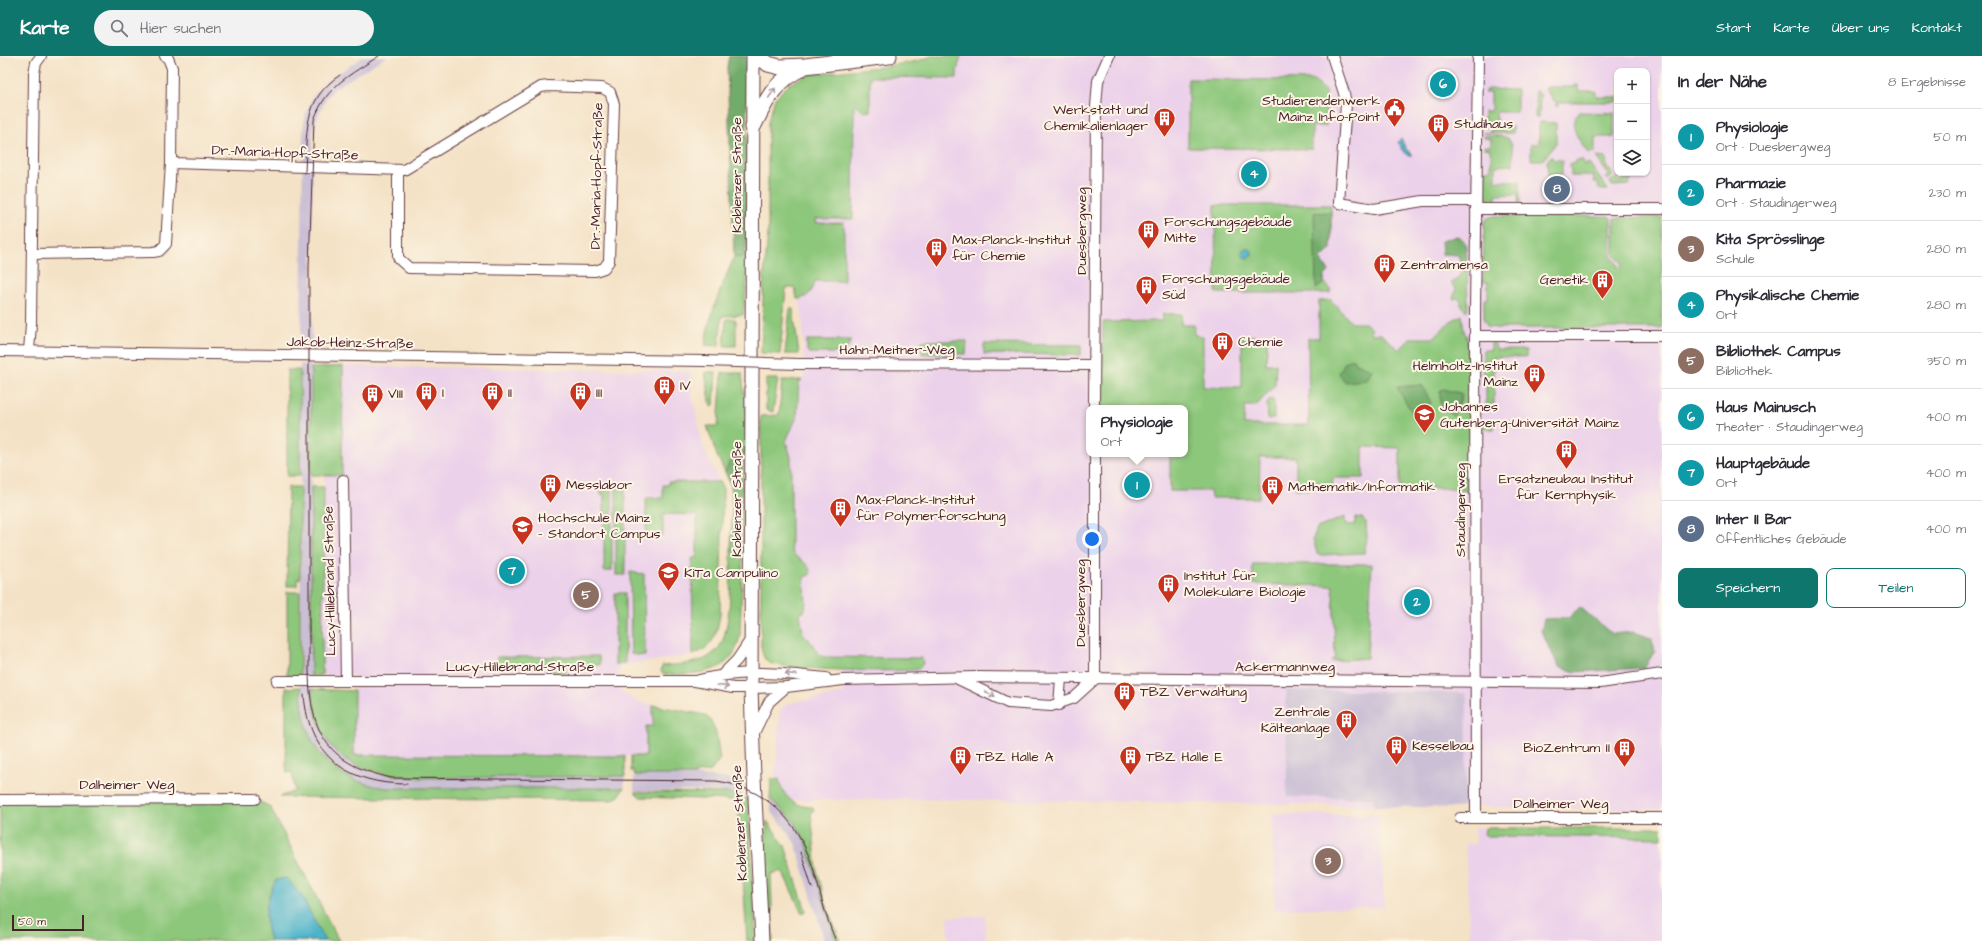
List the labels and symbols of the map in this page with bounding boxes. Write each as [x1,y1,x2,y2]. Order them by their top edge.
pin: 6 [1430,69,1456,99]
one-way arrow [768,88,776,99]
place label: Studierendenwerk Mainz Info-Point [1262,91,1380,127]
public building icon: Studierendenwerk Mainz Info-Point [1382,96,1408,129]
place label: Werkstatt und Chemikalienlager [1044,100,1148,136]
street label: Dr.-Maria-Hopf-Straße [586,102,608,250]
building icon: Werkstatt und Chemikalienlager [1151,105,1177,138]
building icon: Studihaus [1426,111,1452,144]
place label: Studihaus [1454,114,1513,134]
street label: Koblenzer Straße [727,117,747,233]
street label: Dr.-Maria-Hopf-Straße [211,140,359,166]
pin: 4 [1241,159,1267,189]
pin: 8 [1544,174,1570,204]
street label: Duesbergweg [1072,187,1092,275]
place label: Forschungsgebäude Mitte [1164,212,1293,248]
building icon: Forschungsgebäude Mitte [1135,217,1161,250]
place label: Max-Planck-Institut für Chemie [952,230,1071,266]
building icon: Max-Planck-Institut für Chemie [923,235,949,268]
building icon: Zentralmensa [1372,252,1398,285]
place label: Zentralmensa [1400,255,1488,275]
building icon: Genetik [1590,267,1616,300]
place label: Forschungsgebäude Süd [1162,269,1291,305]
place label: Genetik [1540,270,1588,290]
building icon: Forschungsgebäude Süd [1134,274,1160,307]
building icon: Chemie [1209,329,1235,362]
street label: Jakob-Heinz-Straße [286,332,414,354]
place label: Chemie [1238,332,1283,352]
street label: Hahn-Meitner-Weg [839,340,955,360]
place label: Helmholtz-Institut Mainz [1413,356,1518,392]
building icon: Helmholtz-Institut Mainz [1521,361,1547,394]
building icon: IV [652,373,678,406]
place label: IV [680,376,691,396]
building icon: I [414,380,440,413]
building icon: II [480,380,506,413]
building icon: III [567,380,593,413]
building icon: VIII [359,381,385,414]
place label: I [442,383,444,403]
place label: II [508,383,512,403]
place label: III [596,383,602,403]
place label: VIII [388,384,403,404]
place label: Johannes Gutenberg-Universität Mainz [1440,397,1619,433]
school or university icon: Johannes Gutenberg-Universität Mainz [1411,402,1437,435]
building icon: Ersatzneubau Institut für Kernphysik [1553,438,1579,471]
street label: Koblenzer Straße [727,441,747,557]
street label: Staudingerweg [1451,463,1471,557]
place label: Ersatzneubau Institut für Kernphysik [1499,469,1634,505]
pin: 1 [1124,470,1150,500]
building icon: Messlabor [538,472,564,505]
building icon: Mathematik/Informatik [1259,474,1285,507]
place label: Messlabor [566,475,632,495]
place label: Mathematik/Informatik [1288,477,1435,497]
place label: Max-Planck-Institut für Polymerforschung [856,490,1006,526]
building icon: Max-Planck-Institut für Polymerforschung [827,495,853,528]
street label: Lucy-Hillebrand Straße [319,506,341,656]
place label: Hochschule Mainz - Standort Campus [538,508,661,544]
school or university icon: Hochschule Mainz - Standort Campus [509,513,535,546]
your location [1082,529,1102,549]
pin: 7 [499,556,525,586]
street label: Duesbergweg [1071,559,1091,647]
school or university icon: KiTa Campulino [656,560,682,593]
place label: KiTa Campulino [684,563,778,583]
place label: Institut für Molekulare Biologie [1184,566,1307,602]
building icon: Institut für Molekulare Biologie [1155,571,1181,604]
pin: 5 [573,580,599,610]
pin: 2 [1404,587,1430,617]
street label: Lucy-Hillebrand-Straße [446,657,595,677]
street label: Ackermannweg [1235,657,1335,677]
one-way arrow [785,670,798,678]
building icon: TBZ Verwaltung [1111,679,1137,712]
one-way arrow [716,682,729,690]
place label: TBZ Verwaltung [1140,682,1247,702]
one-way arrow [984,690,996,698]
place label: Zentrale Kälteanlage [1261,702,1330,738]
building icon: Zentrale Kälteanlage [1333,707,1359,740]
building icon: Kesselbau [1383,733,1409,766]
building icon: BioZentrum II [1612,735,1638,768]
place label: Kesselbau [1412,736,1474,756]
place label: BioZentrum II [1523,738,1610,758]
building icon: TBZ Halle A [947,744,973,777]
building icon: TBZ Halle E [1118,744,1144,777]
place label: TBZ Halle A [976,747,1053,767]
place label: TBZ Halle E [1146,747,1223,767]
street label: Koblenzer Straße [727,764,753,881]
street label: Dalheimer Weg [80,775,174,795]
street label: Dalheimer Weg [1514,794,1608,814]
pin: 3 [1315,846,1341,876]
scale bar [12,913,84,932]

